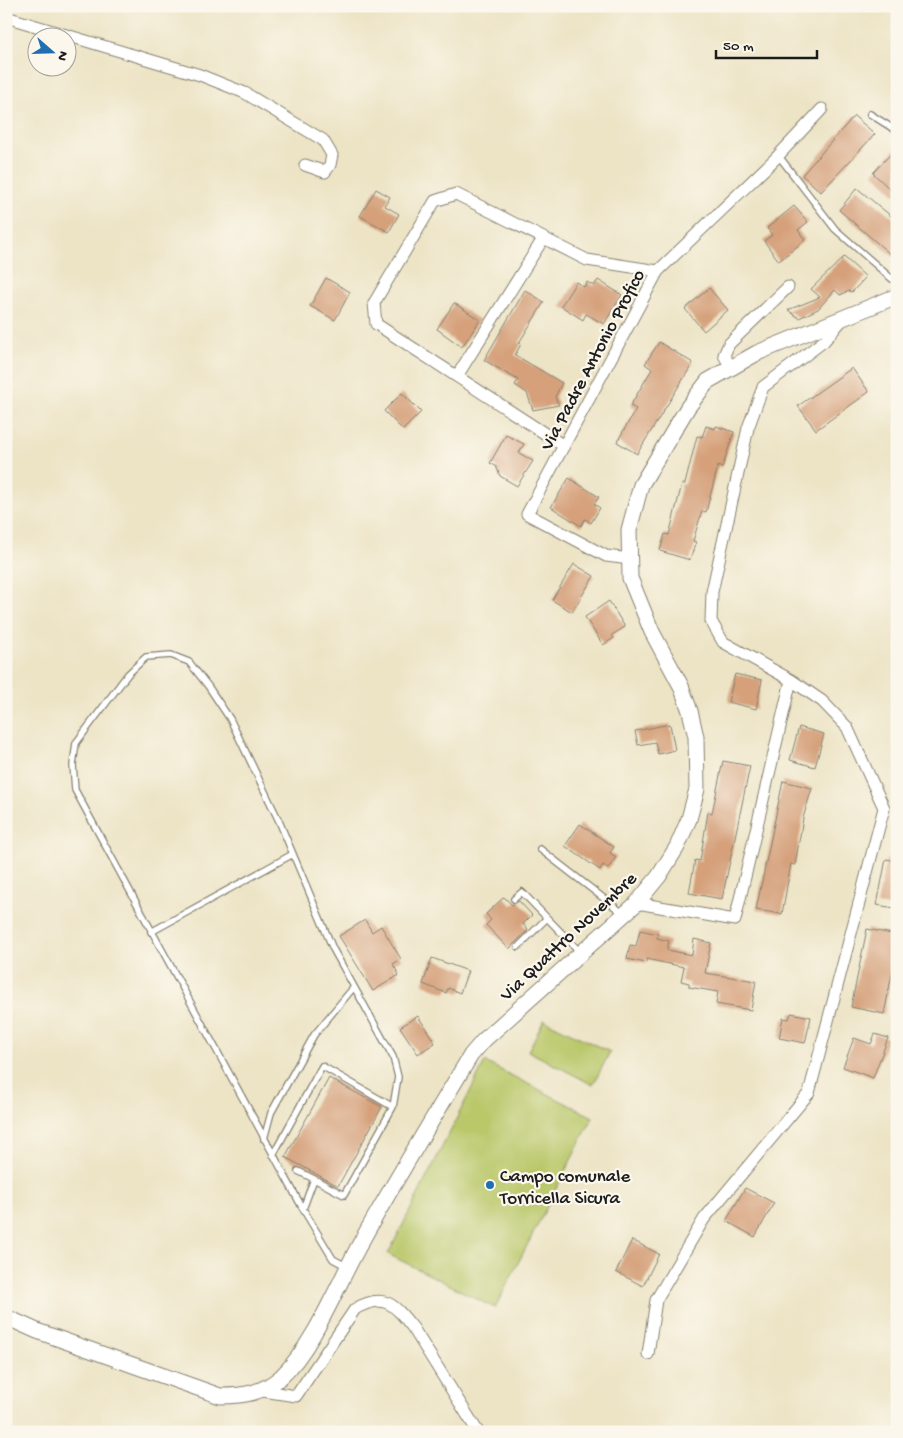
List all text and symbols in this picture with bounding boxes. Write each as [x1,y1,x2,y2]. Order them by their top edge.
north arrow [28,28,78,78]
scale bar [716,28,817,60]
text: 50 m [723,38,754,56]
text: N [52,48,71,63]
street label: Via Padre Antonio Profico [536,266,652,456]
street label: Via Quattro Novembre [495,868,643,1008]
place label: Campo comunale Torricella Sicura [499,1166,631,1211]
marker: Campo comunale Torricella Sicura [484,1179,496,1191]

